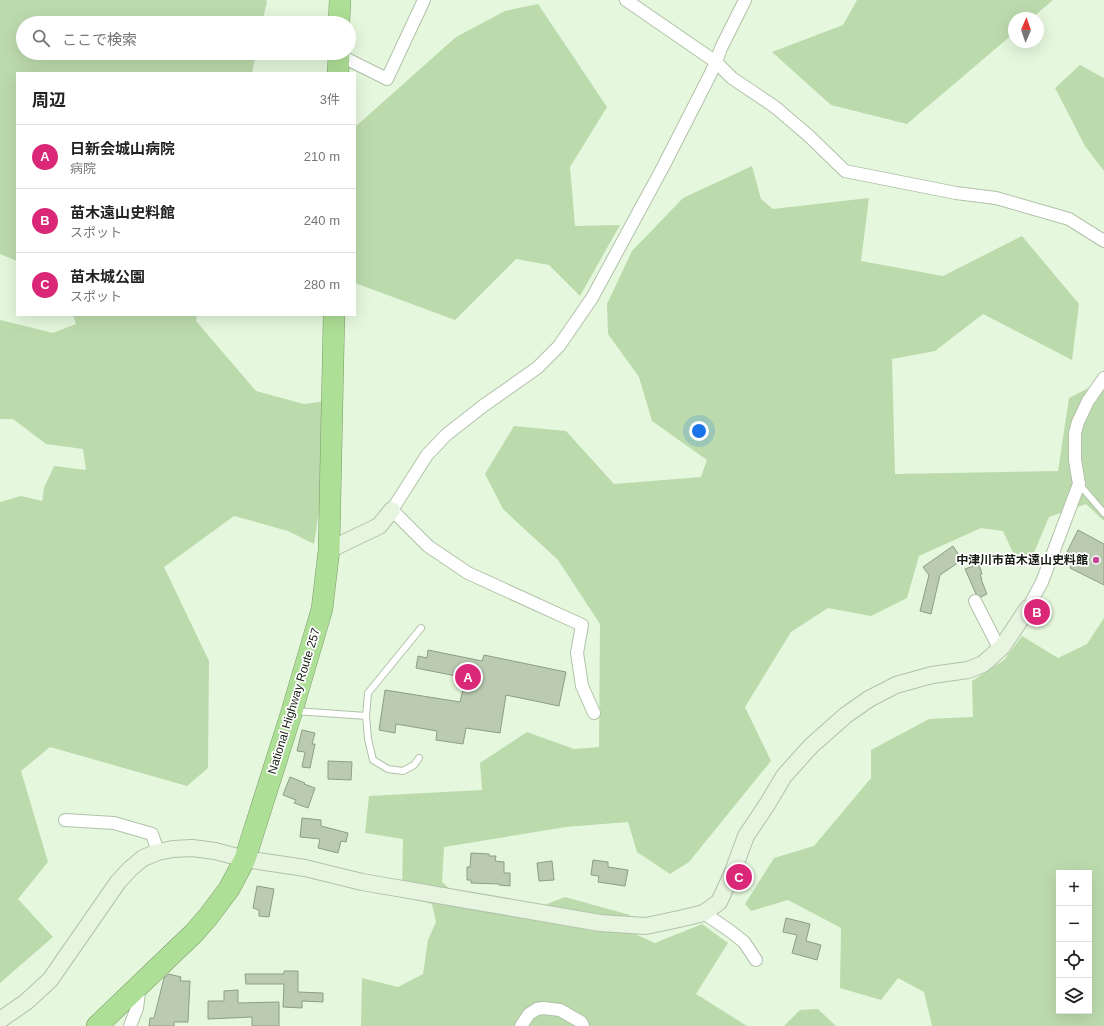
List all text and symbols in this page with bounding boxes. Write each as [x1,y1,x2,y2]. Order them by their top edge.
north arrow [1008,12,1044,48]
search box [16,16,356,60]
icon: search [30,27,52,49]
text: ここで検索 [62,31,137,48]
text: 周辺 [32,91,66,110]
text: 3件 [320,92,340,107]
text: 日新会城山病院 [70,140,175,157]
text: A [40,149,50,164]
text: 210 m [304,149,340,164]
text: 病院 [70,161,96,176]
text: 苗木遠山史料館 [70,204,175,221]
text: B [40,213,50,228]
text: 240 m [304,213,340,228]
text: スポット [70,225,122,240]
text: 苗木城公園 [70,268,145,285]
text: C [40,277,50,292]
text: 280 m [304,277,340,292]
text: スポット [70,289,122,304]
your location [689,421,709,441]
place label: 中津川市苗木遠山史料館 [956,553,1088,567]
marker: 中津川市苗木遠山史料館 [1091,555,1101,565]
pin: B [1024,597,1050,627]
street label: National Highway Route 257 [265,626,323,776]
pin: A [455,662,481,692]
pin: C [726,862,752,892]
map controls [1056,870,1092,1014]
button: + [1056,870,1092,906]
button: − [1056,906,1092,942]
button: locate [1056,942,1092,978]
button: layers [1056,978,1092,1014]

